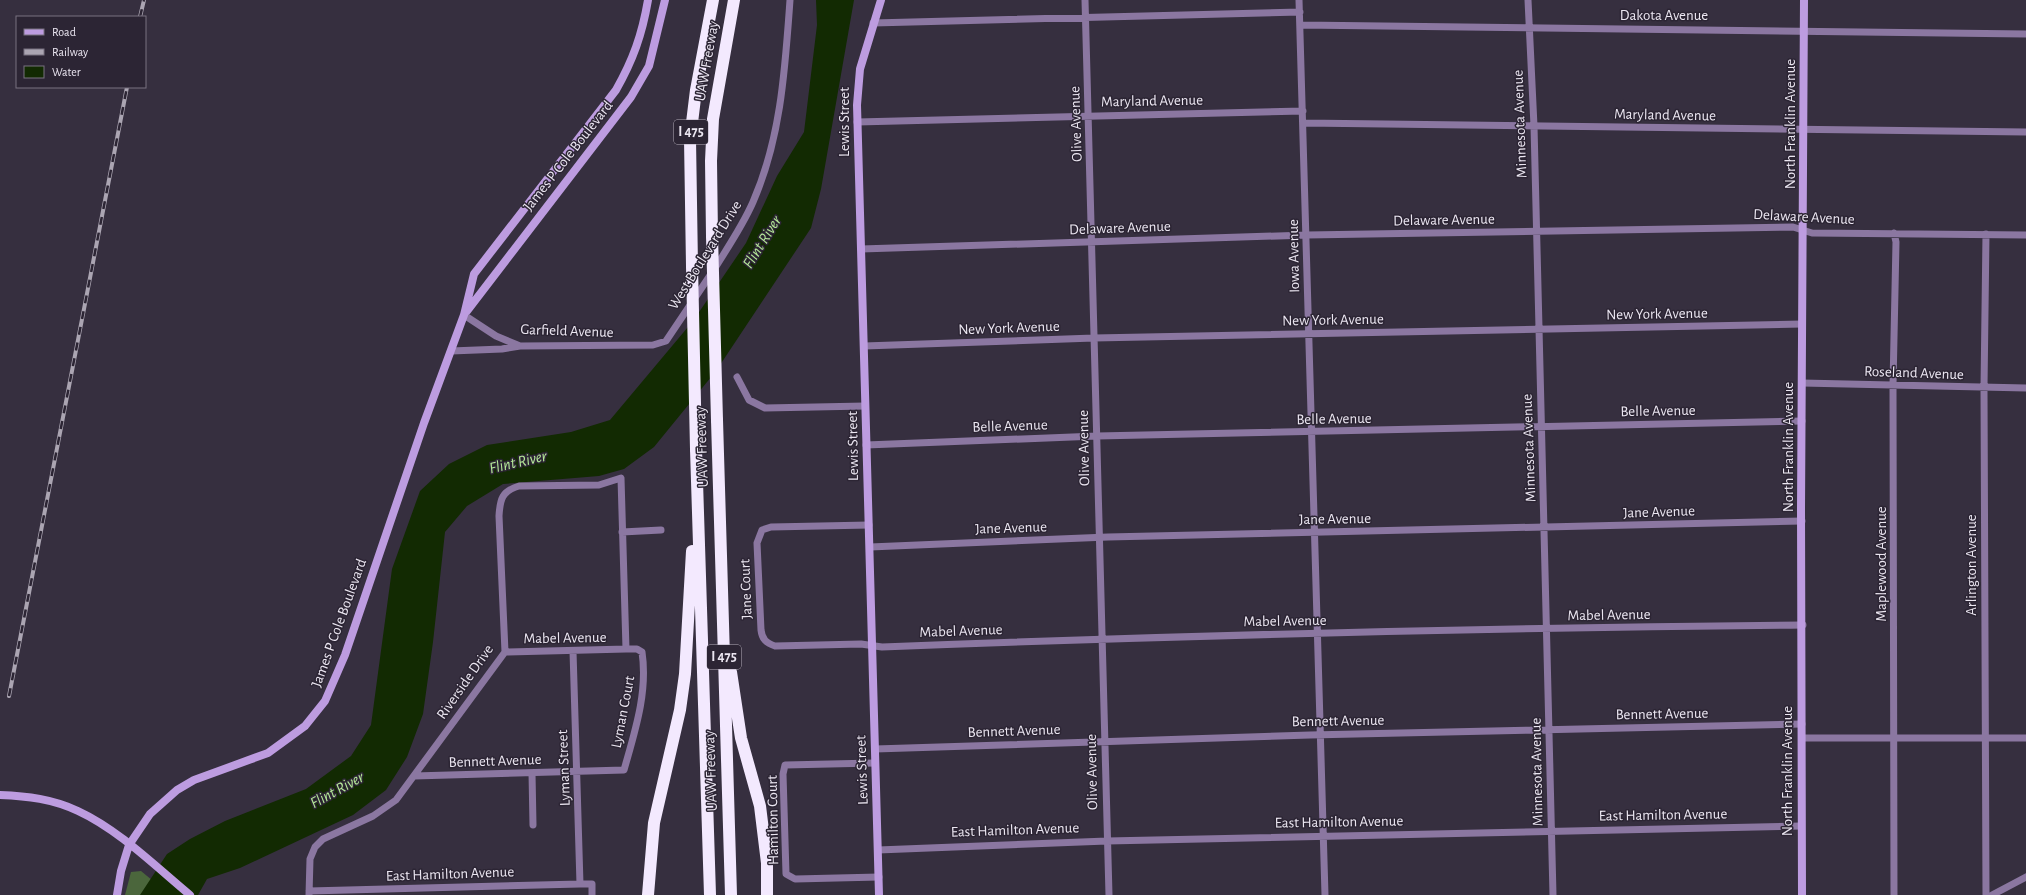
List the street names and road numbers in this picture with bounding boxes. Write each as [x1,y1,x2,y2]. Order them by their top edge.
street label: Dakota Avenue [1620,8,1708,23]
street label: UAW Freeway [693,19,722,102]
street label: North Franklin Avenue [1783,59,1798,189]
street label: Minnesota Avenue [1511,69,1529,179]
street label: Olive Avenue [1067,86,1085,162]
street label: Lewis Street [837,87,852,157]
street label: Maryland Avenue [1101,93,1203,109]
street label: James P Cole Boulevard [520,98,616,214]
street label: Maryland Avenue [1614,107,1716,123]
road number: I 475 [674,120,708,144]
street label: West Boulevard Drive [665,198,745,312]
street label: Delaware Avenue [1753,207,1855,227]
street label: Delaware Avenue [1393,212,1495,228]
street label: Delaware Avenue [1069,219,1171,237]
street label: Iowa Avenue [1286,219,1302,293]
street label: New York Avenue [1606,306,1708,322]
street label: New York Avenue [1282,312,1384,328]
street label: New York Avenue [958,319,1060,337]
street label: Garfield Avenue [520,322,614,340]
street label: Roseland Avenue [1864,364,1964,382]
street label: North Franklin Avenue [1781,382,1796,512]
street label: Minnesota Avenue [1520,393,1538,503]
street label: Belle Avenue [1620,403,1696,419]
street label: UAW Freeway [693,406,711,488]
street label: Olive Avenue [1076,410,1092,486]
street label: Lewis Street [845,411,861,481]
street label: Belle Avenue [1296,411,1372,427]
street label: Belle Avenue [972,417,1048,435]
street label: Jane Avenue [1623,503,1695,521]
street label: Maplewood Avenue [1874,506,1889,622]
street label: Jane Avenue [1299,511,1371,527]
street label: Arlington Avenue [1964,514,1979,616]
street label: Jane Avenue [975,519,1047,537]
street label: James P Cole Boulevard [309,557,369,689]
street label: Jane Court [737,558,755,619]
street label: Mabel Avenue [1567,607,1651,623]
street label: Mabel Avenue [1243,613,1327,629]
street label: Mabel Avenue [919,622,1003,640]
street label: Mabel Avenue [523,630,607,646]
street label: Riverside Drive [434,642,496,722]
road number: I 475 [707,645,741,669]
street label: Lyman Court [609,674,637,749]
street label: Bennett Avenue [1615,706,1709,722]
street label: North Franklin Avenue [1780,706,1795,836]
street label: Bennett Avenue [1291,713,1385,729]
street label: Minnesota Avenue [1529,718,1545,826]
street label: Bennett Avenue [967,722,1061,740]
street label: Lyman Street [555,729,573,807]
street label: UAW Freeway [702,730,720,812]
street label: Olive Avenue [1084,734,1100,810]
street label: Lewis Street [853,735,871,805]
street label: Bennett Avenue [448,752,542,770]
street label: Hamilton Court [765,775,781,865]
street label: East Hamilton Avenue [1599,806,1727,824]
street label: East Hamilton Avenue [1275,813,1403,831]
street label: East Hamilton Avenue [951,820,1080,840]
street label: East Hamilton Avenue [386,864,515,884]

